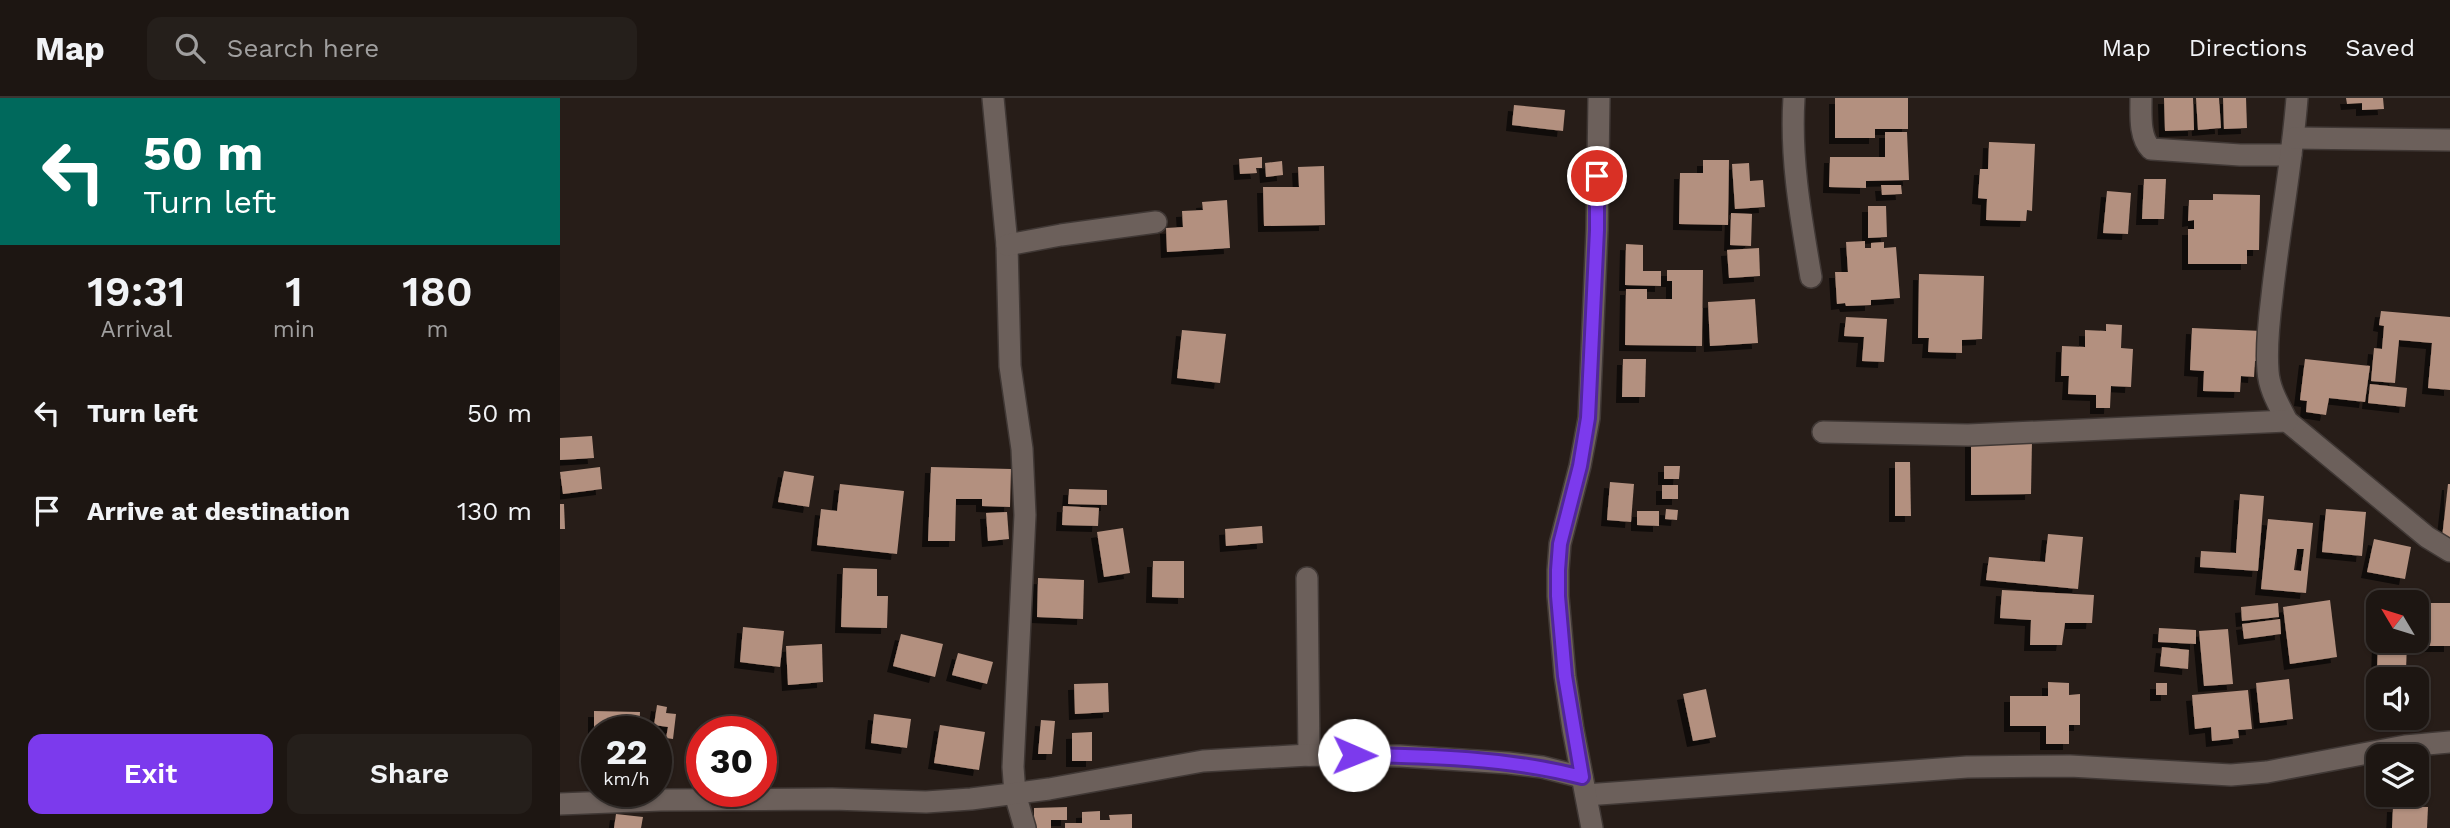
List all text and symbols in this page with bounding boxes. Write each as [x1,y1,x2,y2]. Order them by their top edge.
search box [147,17,637,80]
text: Map [35,29,105,68]
icon: search [171,29,209,67]
text: Search here [227,33,379,63]
text: Map [2102,34,2151,62]
text: Directions [2189,34,2307,62]
text: Saved [2345,34,2415,62]
text: 50 m [143,124,263,182]
icon: left [28,126,119,217]
pin [1567,146,1627,206]
icon: arrive [1578,157,1616,195]
text: Turn left [143,183,276,221]
text: 19:31 [87,267,185,316]
text: 1 [285,267,303,316]
text: 180 [402,267,473,316]
text: Arrival [100,316,172,343]
text: min [273,316,315,343]
text: m [427,316,448,343]
icon: left [28,394,66,432]
text: Turn left [87,398,198,428]
text: 50 m [467,398,532,428]
icon: arrive [28,492,66,530]
text: Arrive at destination [87,496,350,526]
text: 130 m [457,496,532,526]
north arrow [2366,590,2429,653]
map controls [2366,590,2429,807]
button: sound [2366,667,2429,730]
speed limit sign: 30 [686,716,777,807]
position arrow [1317,718,1391,792]
text: 22 [606,731,647,773]
button: Exit [28,734,273,814]
button: Share [287,734,532,814]
button: layers [2366,744,2429,807]
text: km/h [603,768,650,789]

